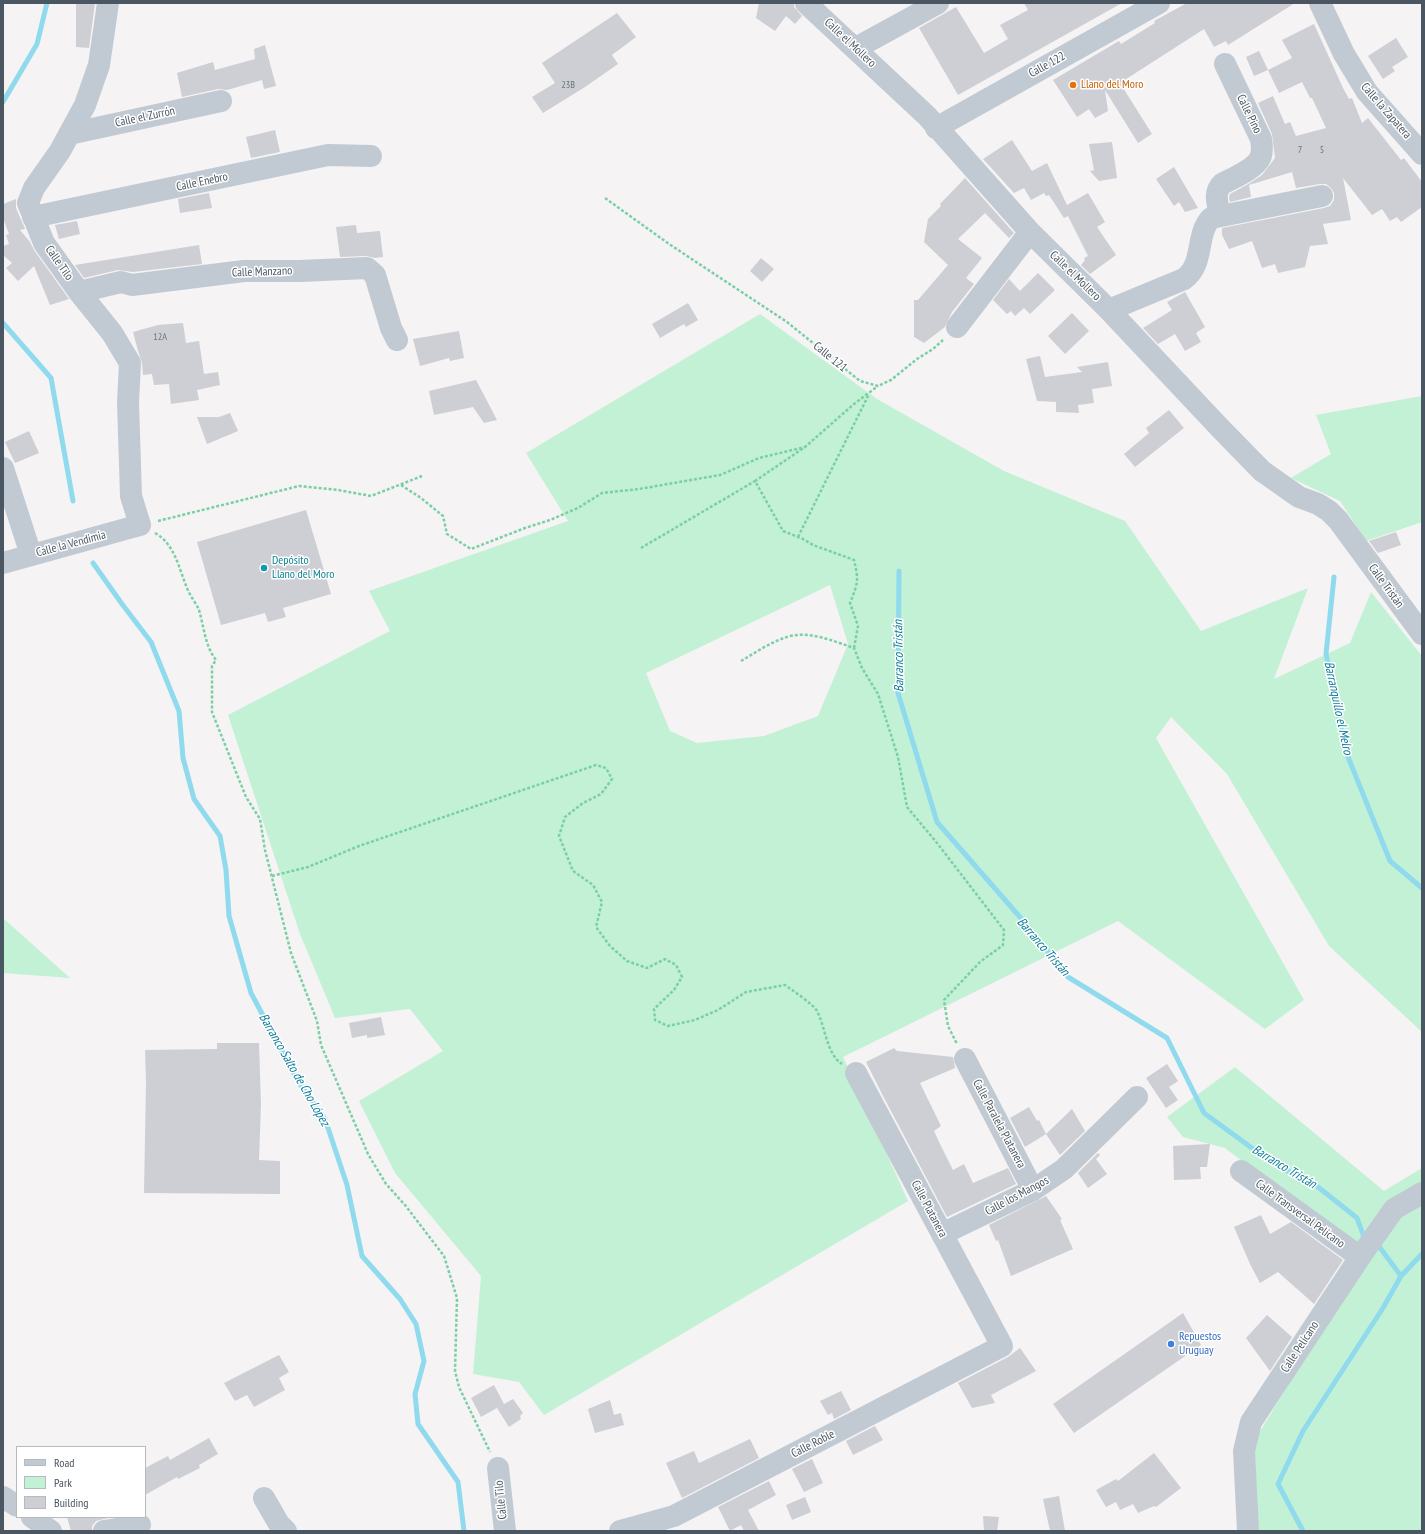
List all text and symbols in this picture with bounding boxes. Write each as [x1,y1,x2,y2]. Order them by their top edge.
street label: Calle el Mollero [821,15,879,71]
street label: Calle 122 [1026,49,1068,81]
place label: Llano del Moro [1081,78,1143,92]
house number: 23B [561,79,575,91]
marker: Llano del Moro [1068,80,1078,90]
street label: Calle la Zapatera [1358,80,1414,142]
street label: Calle Pino [1233,92,1265,136]
street label: Calle el Zurrón [114,104,176,130]
house number: 7 [1298,144,1302,156]
house number: 5 [1320,144,1324,156]
street label: Calle Enebro [175,170,229,194]
street label: Calle Tilo [42,243,76,283]
street label: Calle el Mollero [1046,248,1104,304]
street label: Calle Manzano [232,264,292,280]
house number: 12A [153,331,167,343]
street label: Calle 121 [810,339,850,375]
street label: Calle la Vendimia [35,528,107,560]
place label: Depósito Llano del Moro [272,554,334,582]
street label: Calle Tristán [1365,561,1407,611]
marker: Depósito Llano del Moro [259,563,269,573]
water label: Barranco Tristán [891,620,907,692]
water label: Barranquillo el Melro [1321,660,1355,756]
water label: Barranco Tristán [1013,915,1073,979]
water label: Barranco Salto de Cho López [255,1011,333,1129]
street label: Calle Paralela Platanera [970,1077,1028,1171]
water label: Barranco Tristán [1249,1142,1319,1192]
street label: Calle los Mangos [983,1173,1051,1219]
street label: Calle Transversal Pelícano [1252,1177,1348,1251]
street label: Calle Platanera [908,1178,950,1240]
street label: Calle Pelícano [1278,1319,1322,1375]
place label: Repuestos Uruguay [1179,1330,1221,1358]
marker: Repuestos Uruguay [1166,1339,1176,1349]
street label: Calle Roble [789,1427,837,1461]
legend [16,1446,146,1518]
text: Road [54,1455,74,1470]
text: Park [54,1475,72,1490]
street label: Calle Tilo [492,1480,510,1520]
text: Building [54,1495,89,1510]

